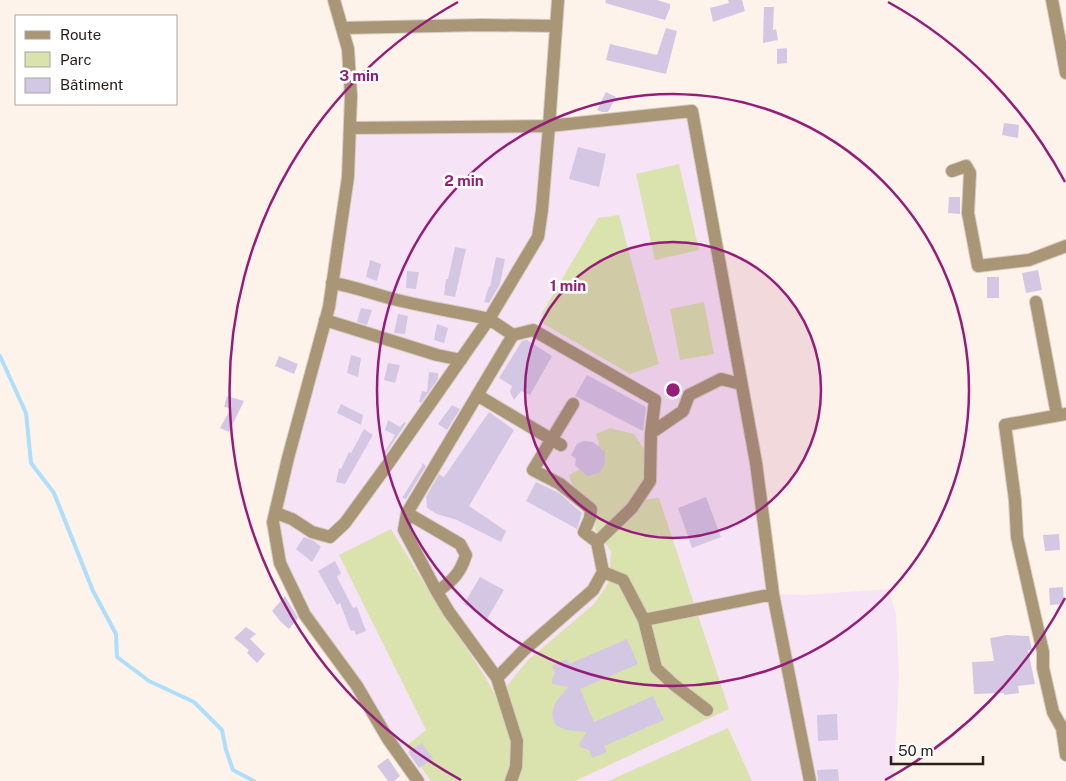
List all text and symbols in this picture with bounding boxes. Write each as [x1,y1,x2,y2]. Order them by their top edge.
legend [15,15,178,105]
text: Route [60,26,101,43]
text: Parc [60,51,92,68]
text: 3 min [339,67,379,84]
text: Bâtiment [60,76,123,93]
text: 2 min [444,172,484,189]
text: 1 min [550,277,586,294]
centre of rings [664,381,682,399]
scale bar [891,734,984,766]
text: 50 m [898,742,933,759]

